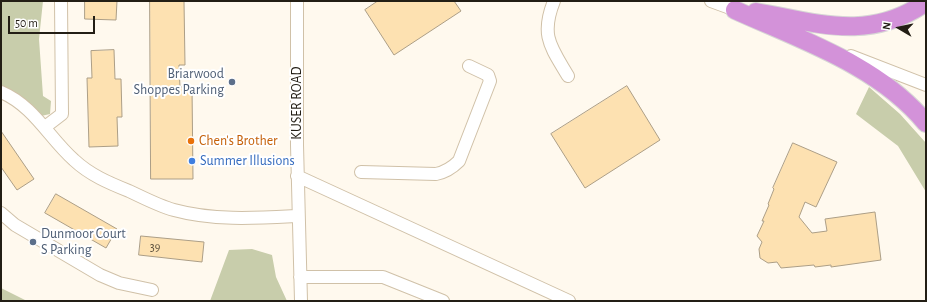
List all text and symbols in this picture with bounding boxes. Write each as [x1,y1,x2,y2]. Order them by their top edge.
scale bar [10,8,97,34]
north arrow [879,8,919,48]
text: 50 m [15,17,38,29]
text: N [881,21,893,31]
place label: Briarwood Shoppes Parking [134,66,224,98]
street label: KUSER ROAD [289,66,305,140]
marker: Briarwood Shoppes Parking [227,77,237,87]
place label: Chen's Brother [199,133,278,149]
marker: Chen's Brother [186,136,196,146]
place label: Summer Illusions [200,153,295,169]
marker: Summer Illusions [187,156,197,166]
place label: Dunmoor Court S Parking [41,226,126,258]
marker: Dunmoor Court S Parking [28,237,38,247]
house number: 39 [150,240,160,254]

